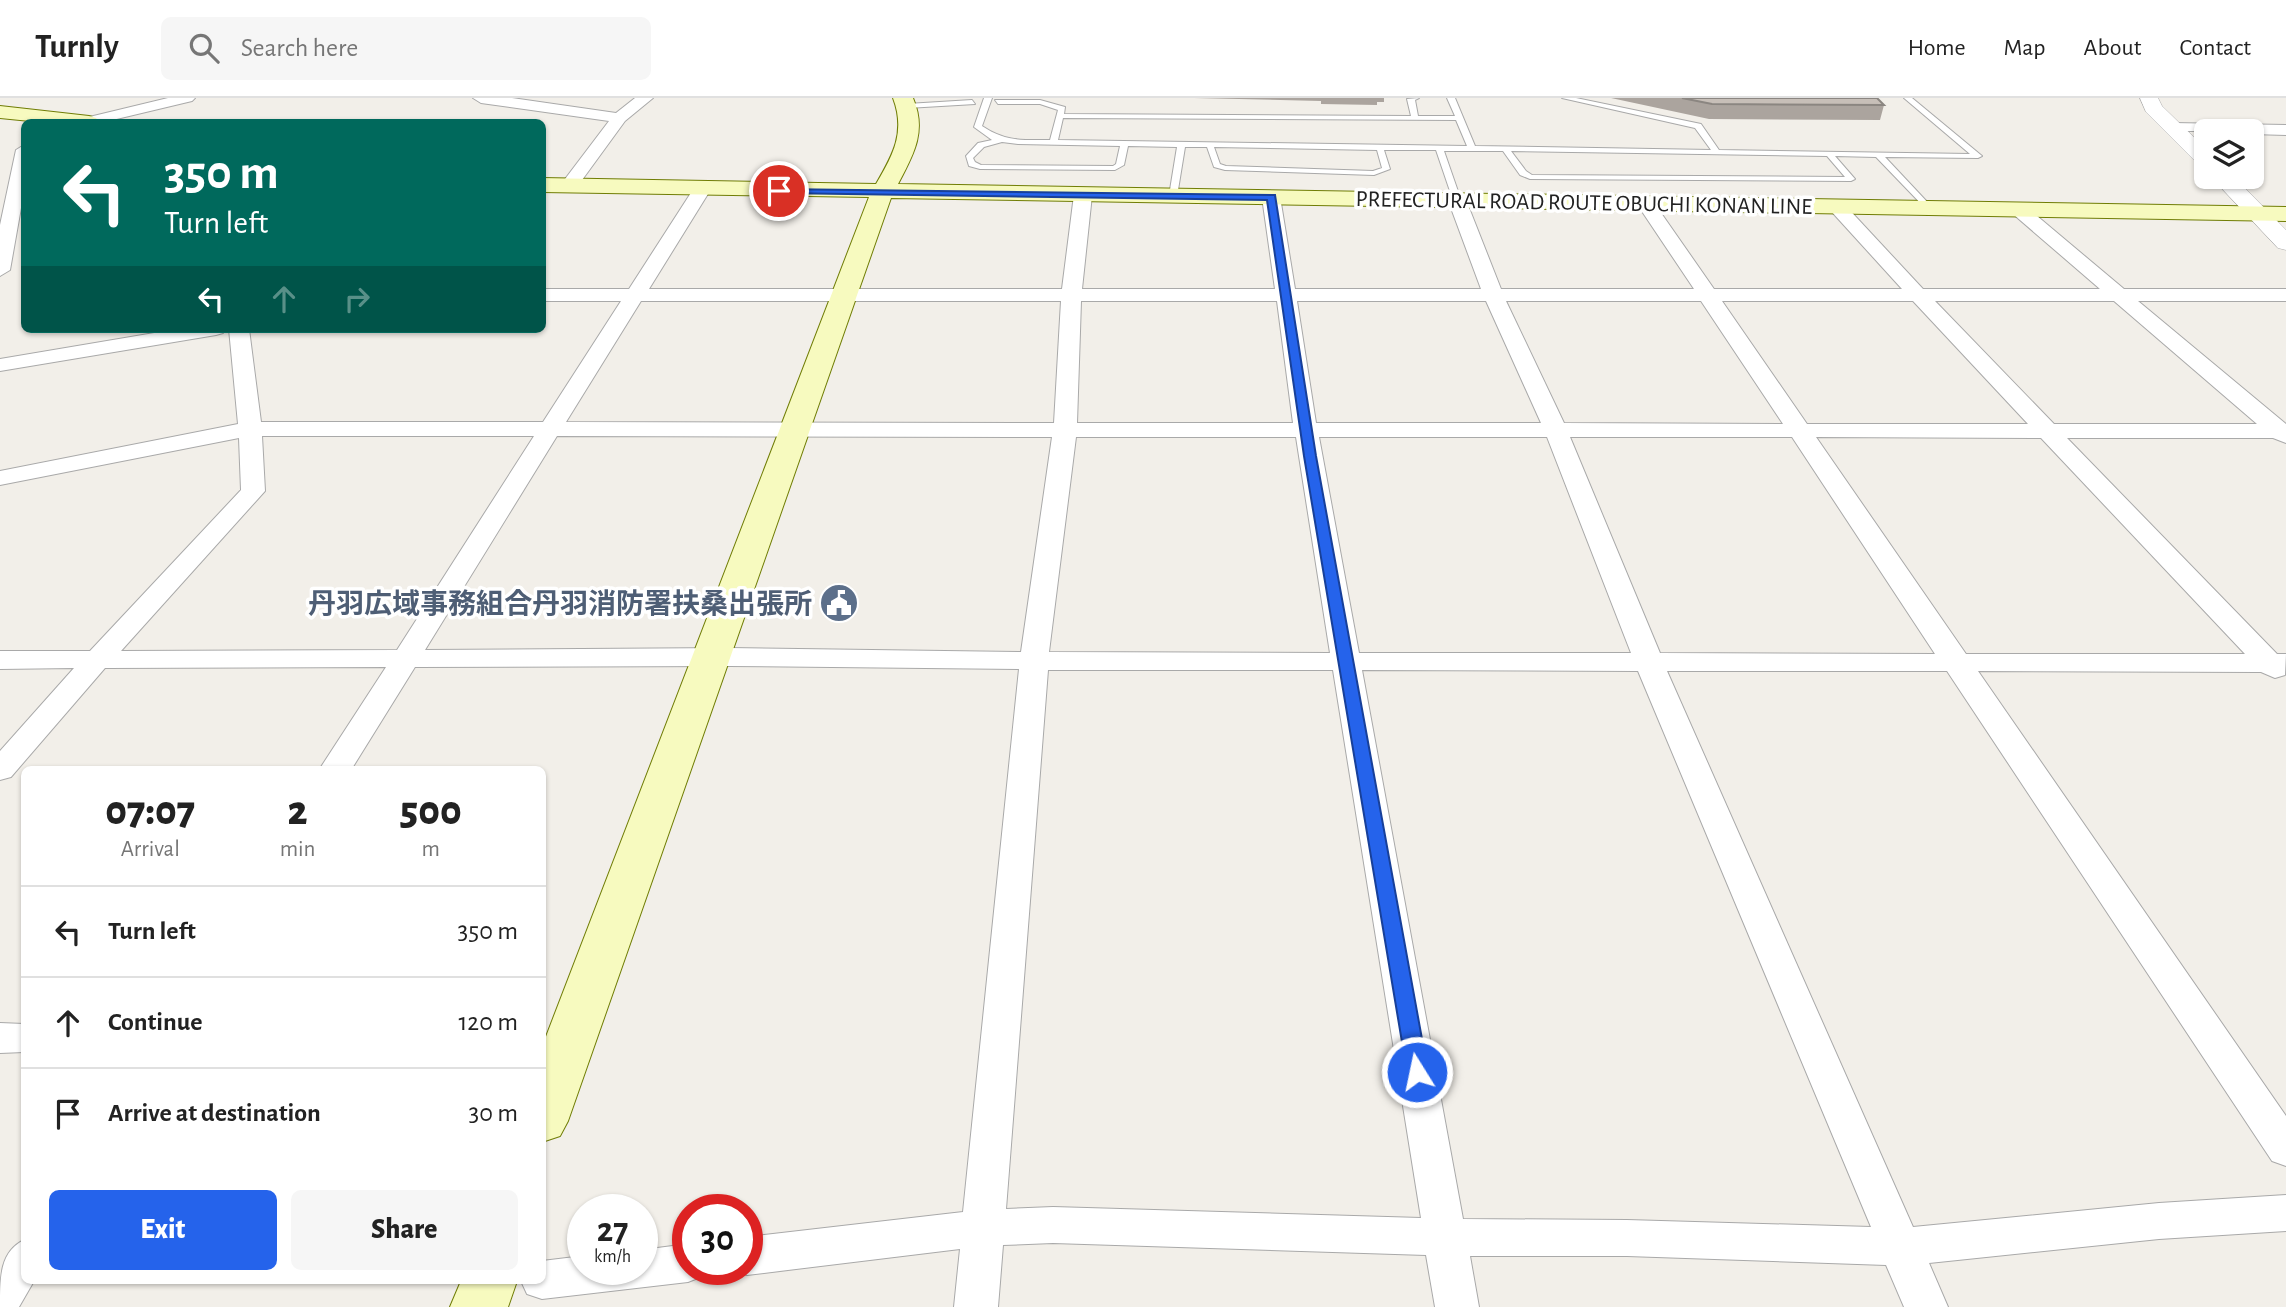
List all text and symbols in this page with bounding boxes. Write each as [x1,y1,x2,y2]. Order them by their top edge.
search box [161,17,651,80]
icon: search [185,29,223,67]
text: Turnly [35,31,119,64]
text: Search here [241,35,358,61]
text: Home [1908,36,1966,60]
text: Map [2004,36,2046,60]
text: About [2084,36,2141,60]
text: Contact [2179,36,2251,60]
map controls [2194,119,2264,189]
button: layers [2194,119,2264,189]
icon: left [49,147,140,238]
text: 350 m [164,149,279,198]
pin [749,161,809,221]
icon: arrive [760,172,798,210]
street label: PREFECTURAL ROAD ROUTE OBUCHI KONAN LINE [1355,188,1813,219]
text: Turn left [164,207,268,239]
icon: left [192,280,230,318]
icon: ahead [265,280,303,318]
icon: right [338,280,376,318]
public building icon: 丹羽広域事務組合丹羽消防署扶桑出張所 [818,582,860,624]
place label: 丹羽広域事務組合丹羽消防署扶桑出張所 [308,589,812,619]
text: 07:07 [105,790,195,832]
text: 2 [287,790,308,832]
text: 500 [400,790,462,832]
text: Arrival [121,838,180,861]
text: min [280,838,315,861]
text: m [422,838,440,861]
icon: left [49,913,87,951]
text: Turn left [108,918,196,944]
text: 350 m [458,918,518,944]
icon: ahead [49,1004,87,1042]
text: Continue [108,1009,203,1035]
text: 120 m [458,1009,518,1035]
position arrow [1380,1035,1454,1109]
icon: arrive [49,1095,87,1133]
text: Arrive at destination [108,1100,321,1126]
text: 30 m [468,1100,518,1126]
button: Exit [49,1190,277,1270]
button: Share [291,1190,518,1270]
speed limit sign: 30 [672,1194,763,1285]
text: 27 [597,1213,628,1248]
text: km/h [594,1248,631,1266]

